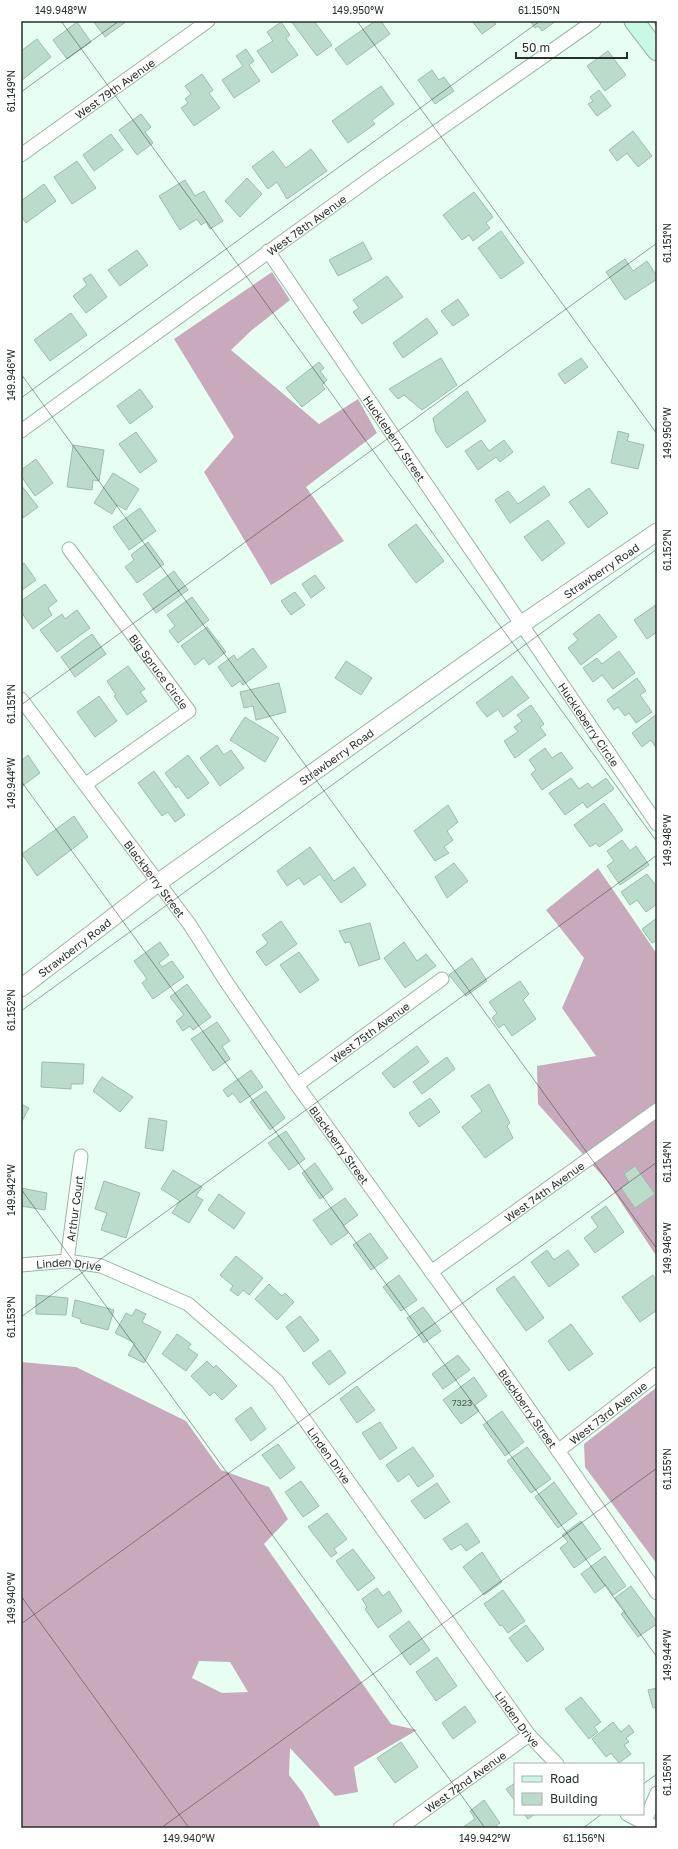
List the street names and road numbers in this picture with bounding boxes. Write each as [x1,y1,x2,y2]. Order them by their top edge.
street label: West 79th Avenue [72,55,157,121]
street label: West 78th Avenue [264,192,348,258]
street label: Huckleberry Street [361,393,429,483]
street label: Strawberry Road [561,540,641,600]
street label: Big Spruce Circle [127,631,192,711]
street label: Huckleberry Circle [556,680,622,769]
street label: Strawberry Road [296,725,376,787]
street label: Blackberry Street [122,837,188,920]
street label: Strawberry Road [35,915,113,979]
street label: West 75th Avenue [328,999,412,1065]
street label: Blackberry Street [307,1103,372,1186]
street label: West 74th Avenue [502,1158,586,1224]
street label: Arthur Court [63,1175,85,1242]
street label: Linden Drive [35,1254,102,1272]
street label: Blackberry Street [496,1366,560,1450]
street label: West 73rd Avenue [566,1378,649,1446]
street label: Linden Drive [305,1424,354,1486]
street label: Linden Drive [493,1688,543,1749]
street label: West 72nd Avenue [422,1748,508,1815]

